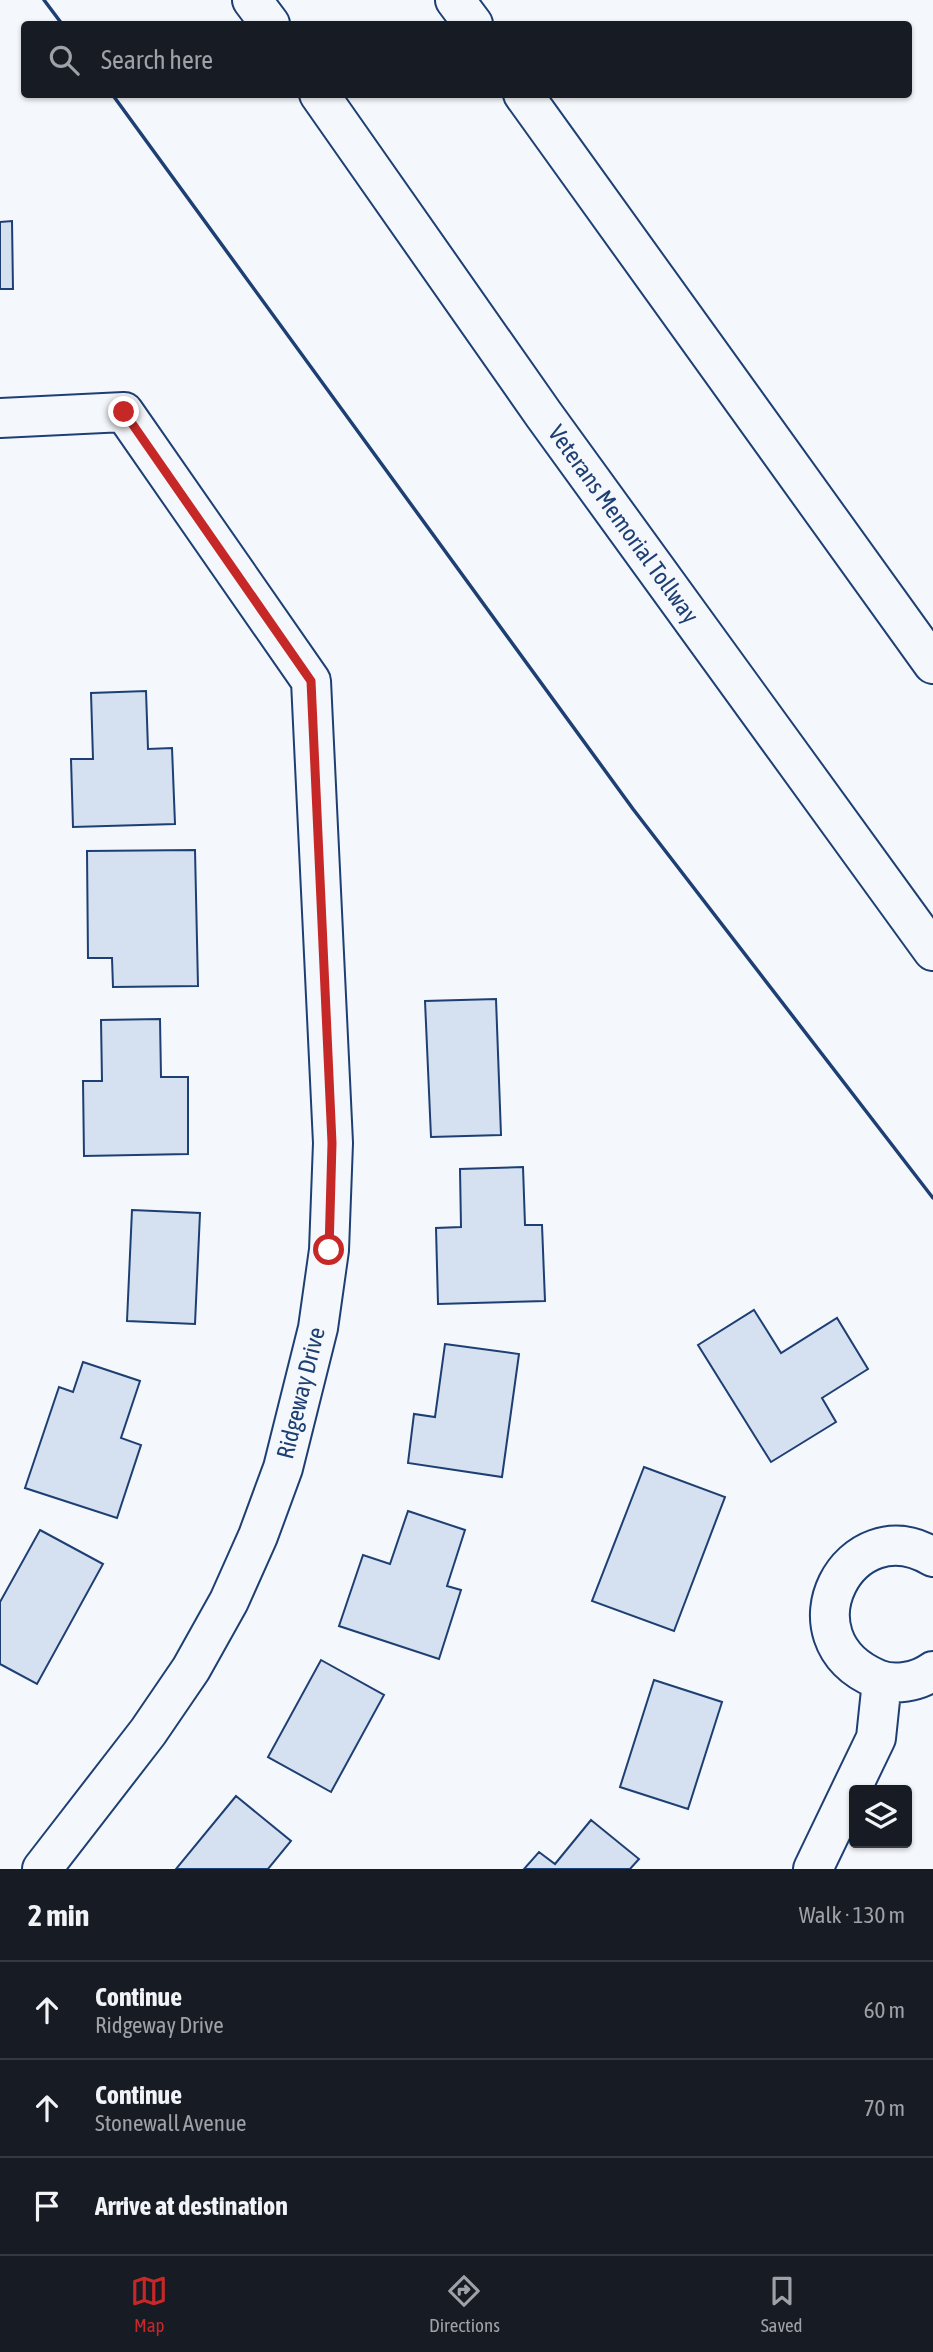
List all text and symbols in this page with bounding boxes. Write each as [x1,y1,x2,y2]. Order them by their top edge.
search box [21,21,912,98]
icon: search [45,41,83,79]
text: Search here [101,45,213,75]
route end [108,396,139,427]
street label: Veterans Memorial Tollway [543,420,705,628]
route start [313,1234,344,1265]
street label: Ridgeway Drive [271,1324,330,1461]
map controls [849,1785,912,1848]
button: layers [849,1785,912,1848]
text: 2 min [28,1898,89,1932]
text: Walk · 130 m [799,1902,905,1928]
text: Continue [95,1982,182,2012]
icon: ahead [28,1991,66,2029]
text: 60 m [864,1997,905,2023]
text: Ridgeway Drive [95,2012,224,2038]
text: Continue [95,2080,182,2110]
icon: ahead [28,2089,66,2127]
text: 70 m [864,2095,905,2121]
text: Stonewall Avenue [95,2110,246,2136]
icon: arrive [28,2187,66,2225]
text: Arrive at destination [95,2191,288,2221]
tab: Map [130,2272,168,2336]
tab: Directions [429,2272,500,2336]
tab: Saved [761,2272,803,2336]

